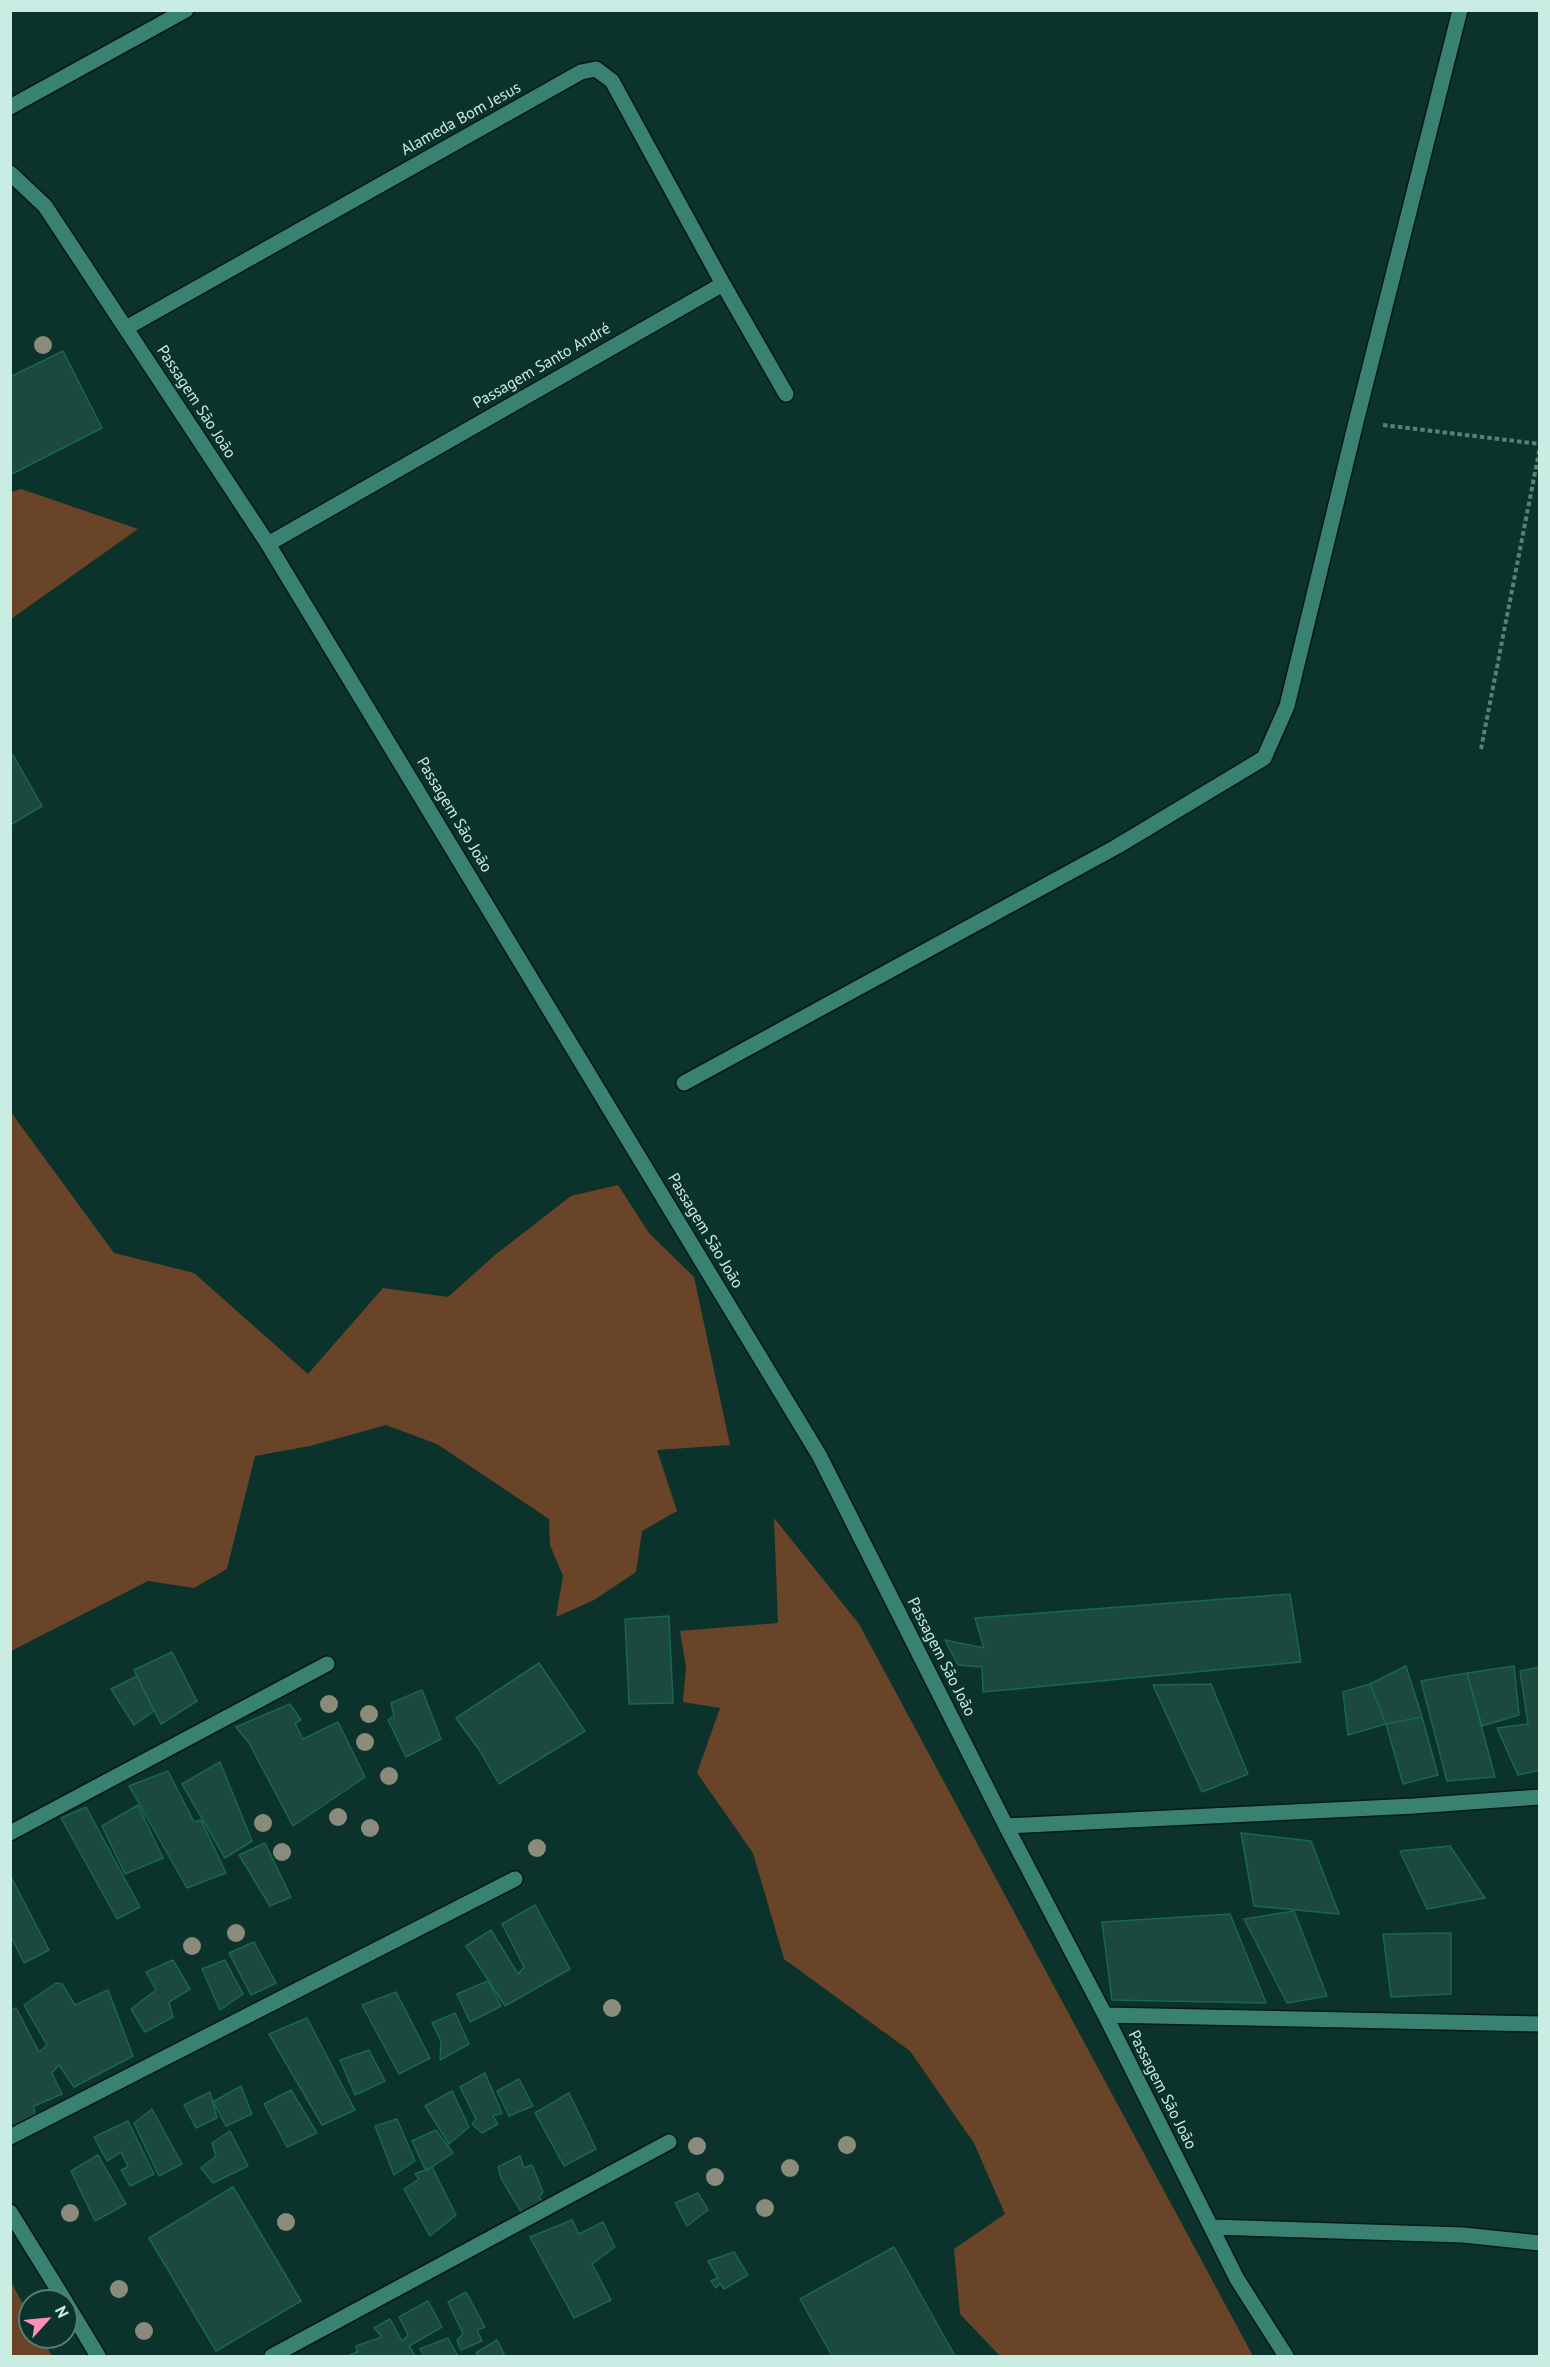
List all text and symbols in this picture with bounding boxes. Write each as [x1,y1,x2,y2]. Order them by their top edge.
street label: Alameda Bom Jesus [398,78,524,160]
street label: Passagem Santo André [470,319,614,413]
street label: Passagem São João [152,342,240,462]
street label: Passagem São João [412,754,496,876]
street label: Passagem São João [663,1170,747,1292]
street label: Passagem São João [903,1594,979,1720]
street label: Passagem São João [1124,2027,1200,2153]
north arrow [18,2289,78,2349]
text: N [51,2303,74,2321]

